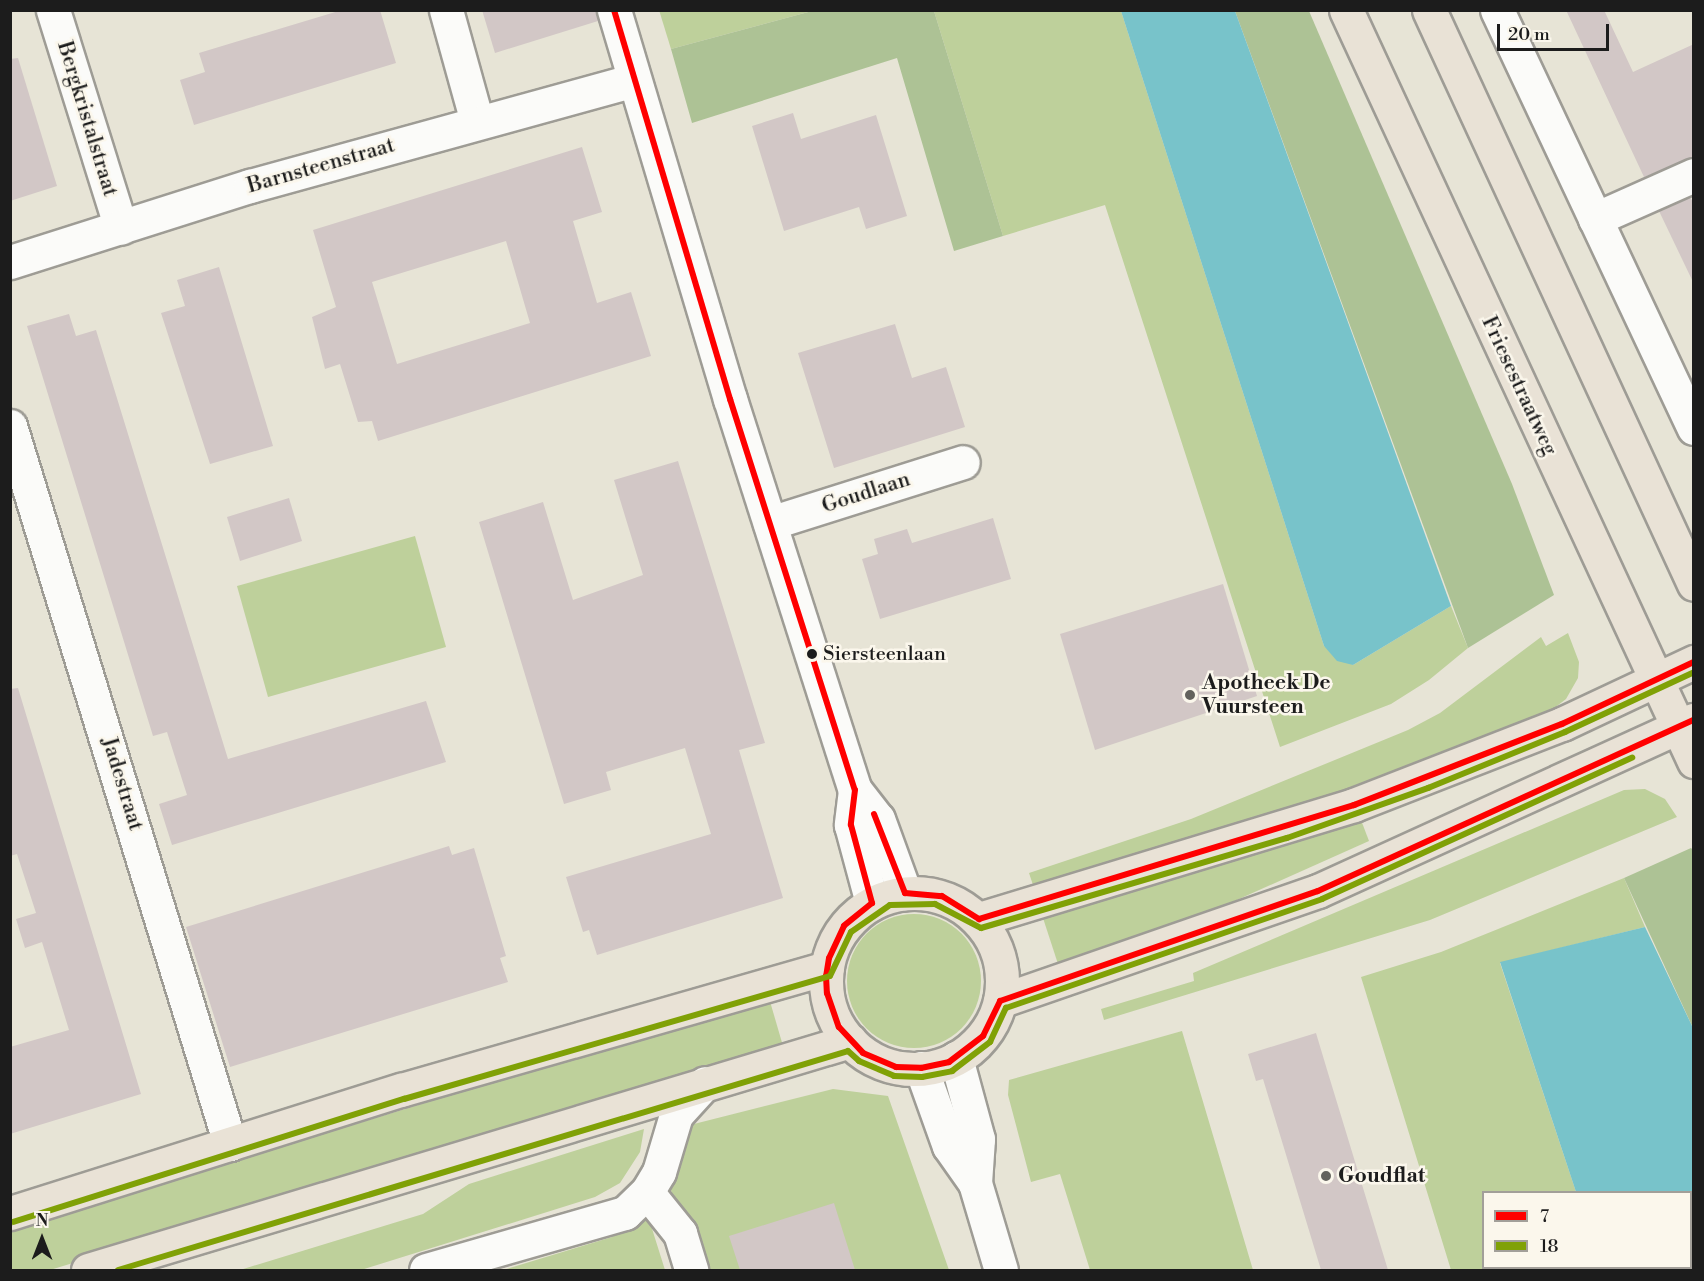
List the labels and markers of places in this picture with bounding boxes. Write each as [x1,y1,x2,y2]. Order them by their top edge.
place label: Siersteenlaan [823,642,946,666]
marker: Siersteenlaan [806,648,818,660]
place label: Apotheek De Vuursteen [1202,670,1330,720]
marker: Apotheek De Vuursteen [1183,688,1197,702]
place label: Goudflat [1338,1163,1425,1189]
marker: Goudflat [1319,1169,1333,1183]

